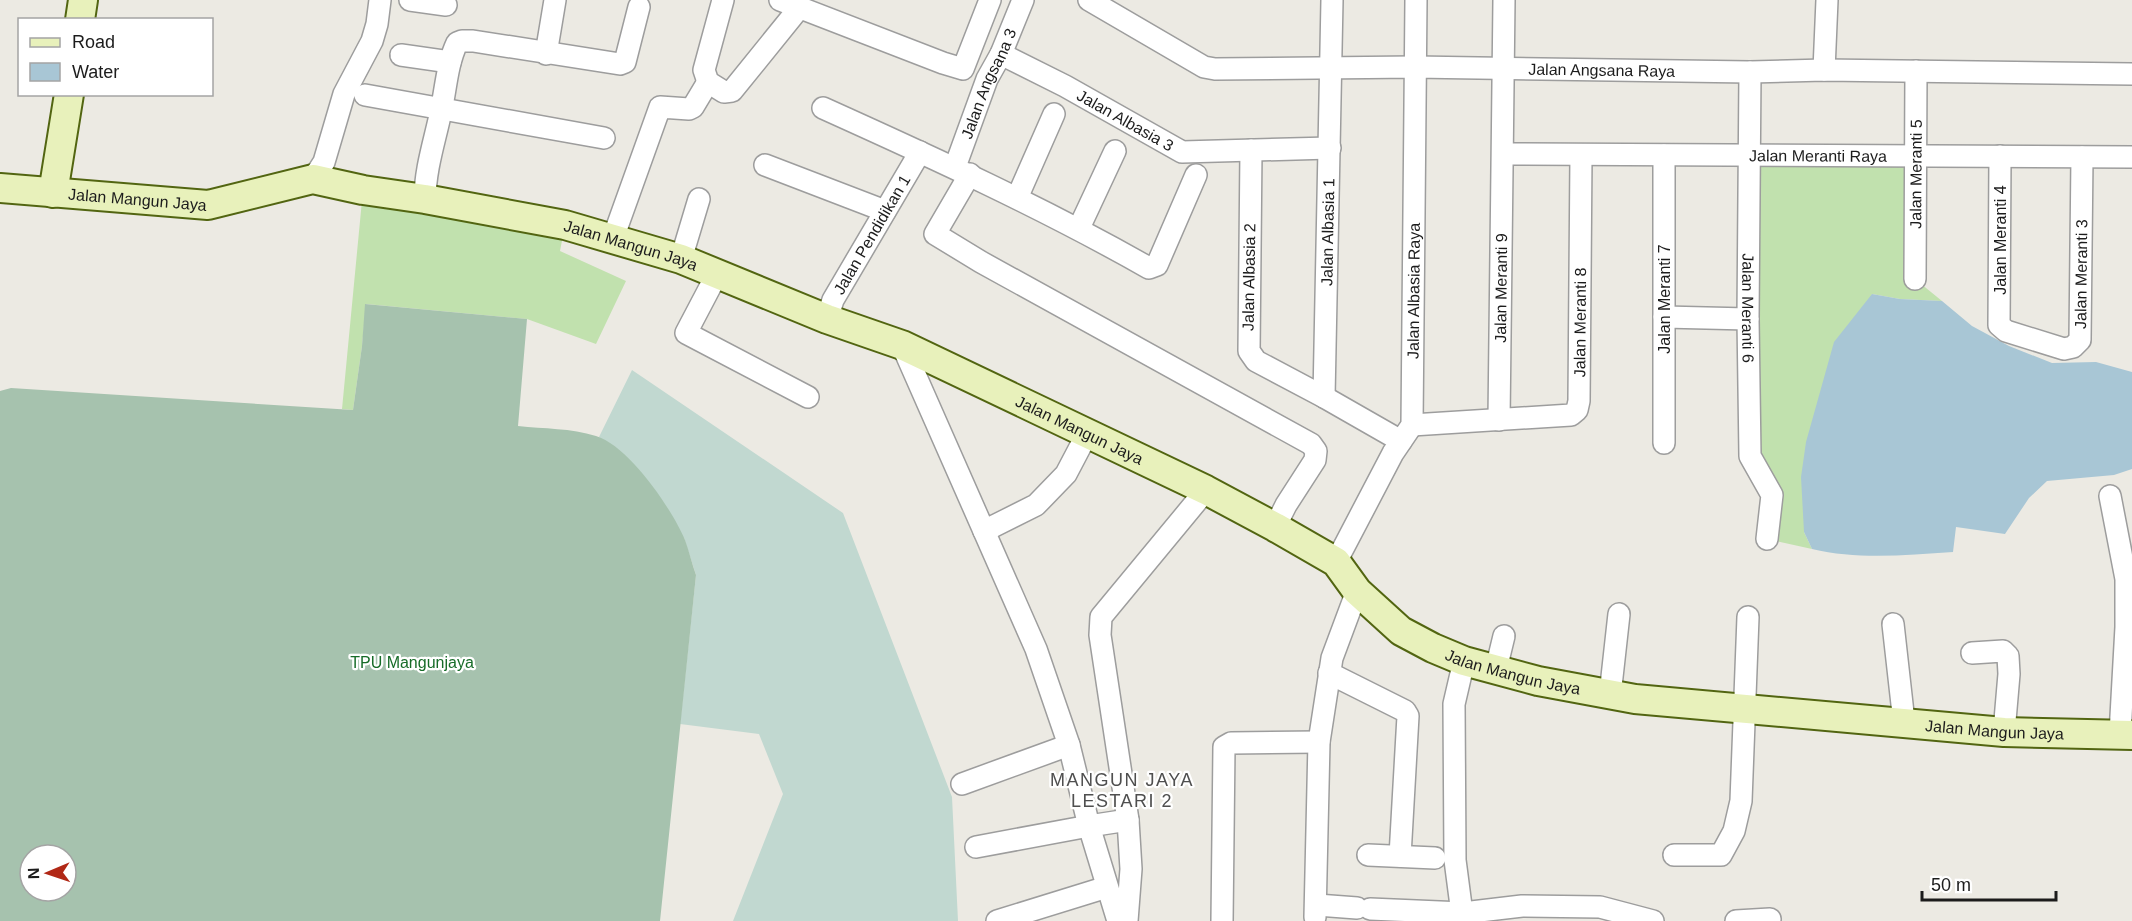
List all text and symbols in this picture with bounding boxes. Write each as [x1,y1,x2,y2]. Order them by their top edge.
legend [18,18,213,96]
street label: Jalan Angsana 3 [958,26,1019,141]
text: Road [72,32,115,52]
street label: Jalan Angsana Raya [1528,60,1675,79]
text: Water [72,62,119,82]
street label: Jalan Albasia 3 [1074,86,1177,154]
street label: Jalan Meranti 5 [1907,119,1924,229]
street label: Jalan Meranti Raya [1749,147,1887,164]
street label: Jalan Pendidikan 1 [830,172,913,297]
street label: Jalan Albasia 1 [1318,178,1337,286]
street label: Jalan Mangun Jaya [68,185,208,213]
street label: Jalan Meranti 4 [1992,185,2009,295]
street label: Jalan Mangun Jaya [562,217,700,274]
street label: Jalan Meranti 3 [2072,219,2090,329]
street label: Jalan Albasia 2 [1240,223,1258,331]
street label: Jalan Albasia Raya [1404,223,1422,359]
street label: Jalan Meranti 9 [1491,233,1510,343]
street label: Jalan Meranti 7 [1656,244,1673,354]
street label: Jalan Meranti 6 [1739,253,1757,363]
street label: Jalan Meranti 8 [1571,267,1589,377]
street label: Jalan Mangun Jaya [1013,392,1146,467]
street label: Jalan Mangun Jaya [1443,646,1582,697]
park label: TPU Mangunjaya [350,654,474,671]
street label: Jalan Mangun Jaya [1925,716,2064,742]
district label: MANGUN JAYA LESTARI 2 [1050,770,1194,811]
north arrow [18,843,78,903]
scale bar [1922,864,2056,902]
text: N [25,867,42,880]
text: 50 m [1931,875,1971,895]

